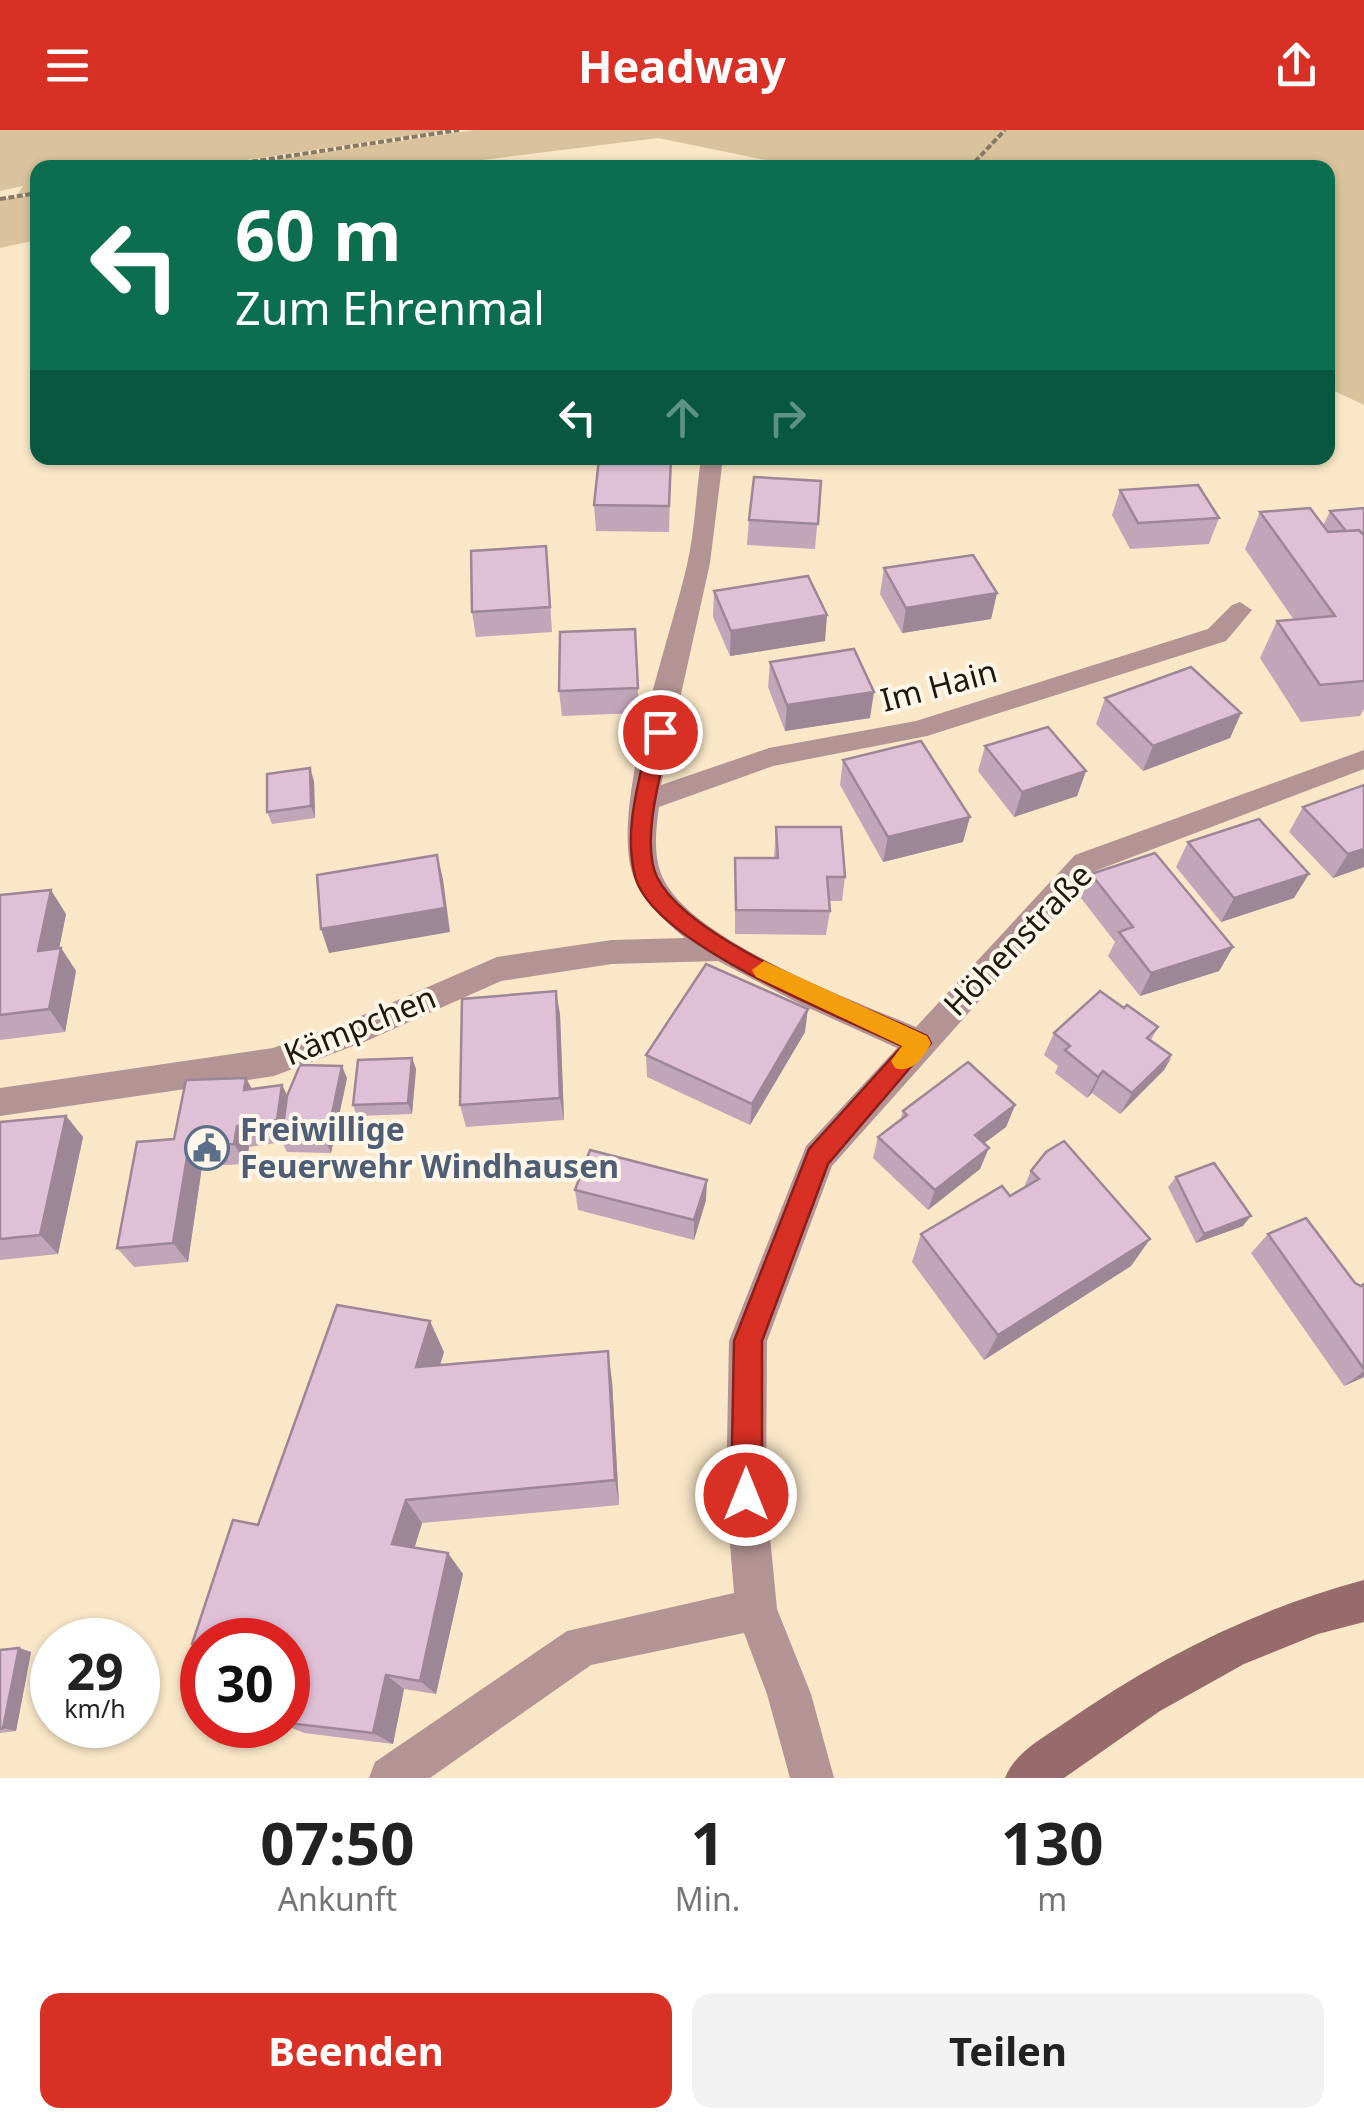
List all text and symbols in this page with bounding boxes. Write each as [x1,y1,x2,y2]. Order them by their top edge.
text: Headway [578,35,786,96]
icon: menu [40,38,95,93]
icon: share [1269,38,1324,93]
text: 60 m [235,186,402,282]
icon: left [70,200,200,330]
text: Zum Ehrenmal [235,277,545,338]
icon: left [550,390,605,445]
icon: ahead [655,390,710,445]
icon: right [760,390,815,445]
street label: Im Hain [876,648,1002,721]
pin [618,690,703,775]
icon: arrive [633,705,688,760]
street label: Höhenstraße [933,853,1101,1025]
street label: Kämpchen [277,975,442,1075]
place label: Freiwillige Feuerwehr Windhausen [240,1107,619,1187]
public building icon: Freiwillige Feuerwehr Windhausen [184,1125,230,1171]
position arrow [694,1443,798,1547]
speed limit sign: 30 [180,1618,310,1748]
text: 29 [66,1637,124,1705]
text: km/h [64,1691,126,1725]
text: 07:50 [260,1801,414,1883]
text: 1 [690,1801,725,1883]
text: 130 [1001,1801,1104,1883]
text: Ankunft [278,1877,397,1920]
text: Min. [675,1877,740,1920]
text: m [1037,1877,1067,1920]
button: Beenden [40,1993,672,2108]
button: Teilen [692,1993,1324,2108]

